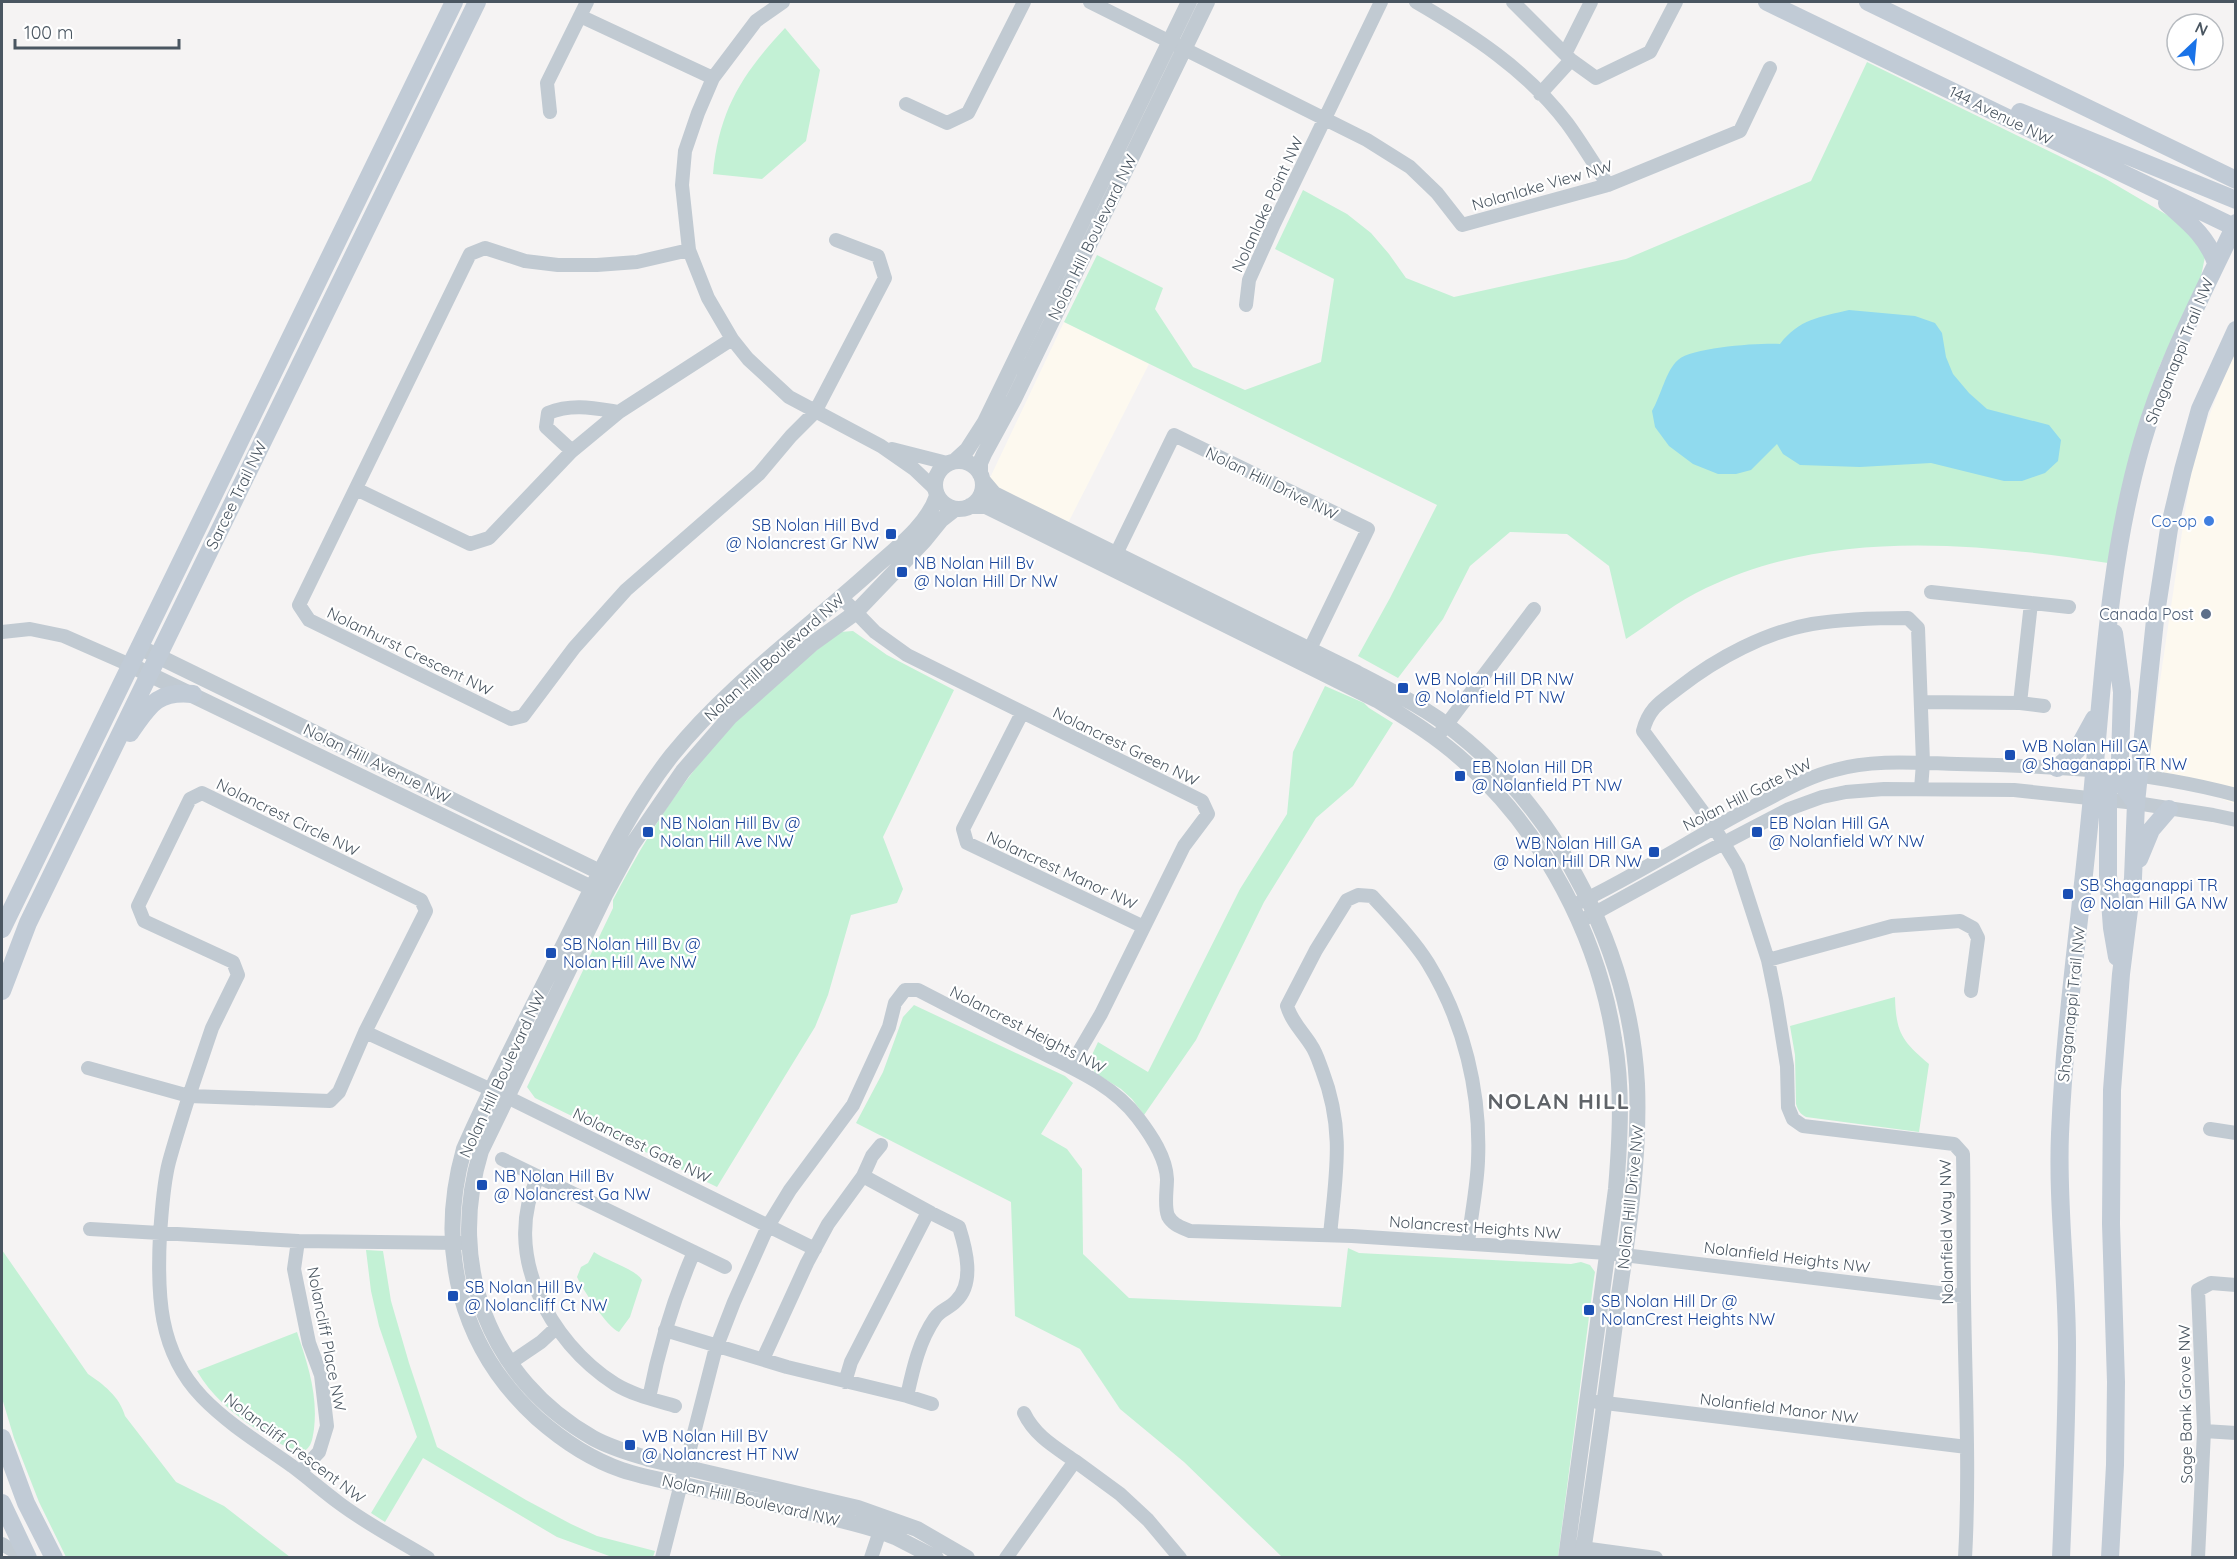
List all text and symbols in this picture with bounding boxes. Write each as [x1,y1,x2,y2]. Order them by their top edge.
scale bar [15,12,178,50]
north arrow [2165,12,2225,72]
text: N [2192,17,2211,40]
text: 100 m [24,21,73,44]
street label: 144 Avenue NW [1946,81,2056,149]
street label: Nolanlake Point NW [1227,133,1307,275]
street label: Nolan Hill Boulevard NW [1043,151,1141,323]
street label: Nolanlake View NW [1469,155,1615,215]
street label: Shaganappi Trail NW [2140,275,2218,427]
street label: Sarcee Trail NW [201,438,271,552]
street label: Nolan Hill Drive NW [1202,442,1342,524]
place label: Co-op [2151,511,2197,531]
marker: Co-op [2202,514,2216,528]
place label: SB Nolan Hill Bvd @ Nolancrest Gr NW [726,515,879,553]
marker: SB Nolan Hill Bvd @ Nolancrest Gr NW [884,527,898,541]
place label: NB Nolan Hill Bv @ Nolan Hill Dr NW [914,553,1058,591]
marker: NB Nolan Hill Bv @ Nolan Hill Dr NW [895,565,909,579]
street label: Nolan Hill Boulevard NW [700,589,848,725]
street label: Nolanhurst Crescent NW [324,602,496,700]
place label: Canada Post [2099,604,2194,624]
marker: Canada Post [2199,607,2213,621]
place label: WB Nolan Hill DR NW @ Nolanfield PT NW [1415,669,1574,707]
marker: WB Nolan Hill DR NW @ Nolanfield PT NW [1396,681,1410,695]
street label: Nolancrest Green NW [1050,702,1202,790]
street label: Nolan Hill Avenue NW [300,719,454,807]
place label: WB Nolan Hill GA @ Shaganappi TR NW [2022,736,2187,774]
marker: WB Nolan Hill GA @ Shaganappi TR NW [2003,748,2017,762]
street label: Nolan Hill Gate NW [1679,753,1815,835]
place label: EB Nolan Hill DR @ Nolanfield PT NW [1472,757,1622,795]
marker: EB Nolan Hill DR @ Nolanfield PT NW [1453,769,1467,783]
street label: Nolancrest Circle NW [213,774,363,860]
place label: NB Nolan Hill Bv @ Nolan Hill Ave NW [660,813,800,851]
place label: EB Nolan Hill GA @ Nolanfield WY NW [1769,813,1925,851]
marker: NB Nolan Hill Bv @ Nolan Hill Ave NW [641,825,655,839]
marker: EB Nolan Hill GA @ Nolanfield WY NW [1750,825,1764,839]
street label: Nolancrest Manor NW [984,826,1140,914]
place label: WB Nolan Hill GA @ Nolan Hill DR NW [1493,833,1642,871]
marker: WB Nolan Hill GA @ Nolan Hill DR NW [1647,845,1661,859]
place label: SB Shaganappi TR @ Nolan Hill GA NW [2080,875,2228,913]
marker: SB Shaganappi TR @ Nolan Hill GA NW [2061,887,2075,901]
street label: Shaganappi Trail NW [2053,925,2089,1083]
place label: SB Nolan Hill Bv @ Nolan Hill Ave NW [563,934,701,972]
marker: SB Nolan Hill Bv @ Nolan Hill Ave NW [544,946,558,960]
street label: Nolancrest Heights NW [947,981,1109,1077]
street label: Nolan Hill Boulevard NW [455,987,549,1161]
district label: NOLAN HILL [1487,1087,1631,1115]
street label: Nolancrest Gate NW [570,1103,714,1187]
street label: Nolan Hill Drive NW [1612,1124,1648,1270]
street label: Nolanfield Way NW [1935,1159,1957,1305]
place label: NB Nolan Hill Bv @ Nolancrest Ga NW [494,1166,651,1204]
marker: NB Nolan Hill Bv @ Nolancrest Ga NW [475,1178,489,1192]
street label: Nolancrest Heights NW [1388,1211,1562,1243]
street label: Nolanfield Heights NW [1703,1237,1871,1277]
street label: Nolancliff Place NW [303,1265,351,1413]
place label: SB Nolan Hill Bv @ Nolancliff Ct NW [465,1277,607,1315]
marker: SB Nolan Hill Bv @ Nolancliff Ct NW [446,1289,460,1303]
place label: SB Nolan Hill Dr @ NolanCrest Heights NW [1601,1291,1775,1329]
marker: SB Nolan Hill Dr @ NolanCrest Heights NW [1582,1303,1596,1317]
street label: Sage Bank Grove NW [2174,1324,2196,1484]
street label: Nolancliff Crescent NW [220,1388,370,1508]
street label: Nolanfield Manor NW [1699,1388,1859,1428]
place label: WB Nolan Hill BV @ Nolancrest HT NW [642,1426,799,1464]
marker: WB Nolan Hill BV @ Nolancrest HT NW [623,1438,637,1452]
street label: Nolan Hill Boulevard NW [660,1470,842,1530]

